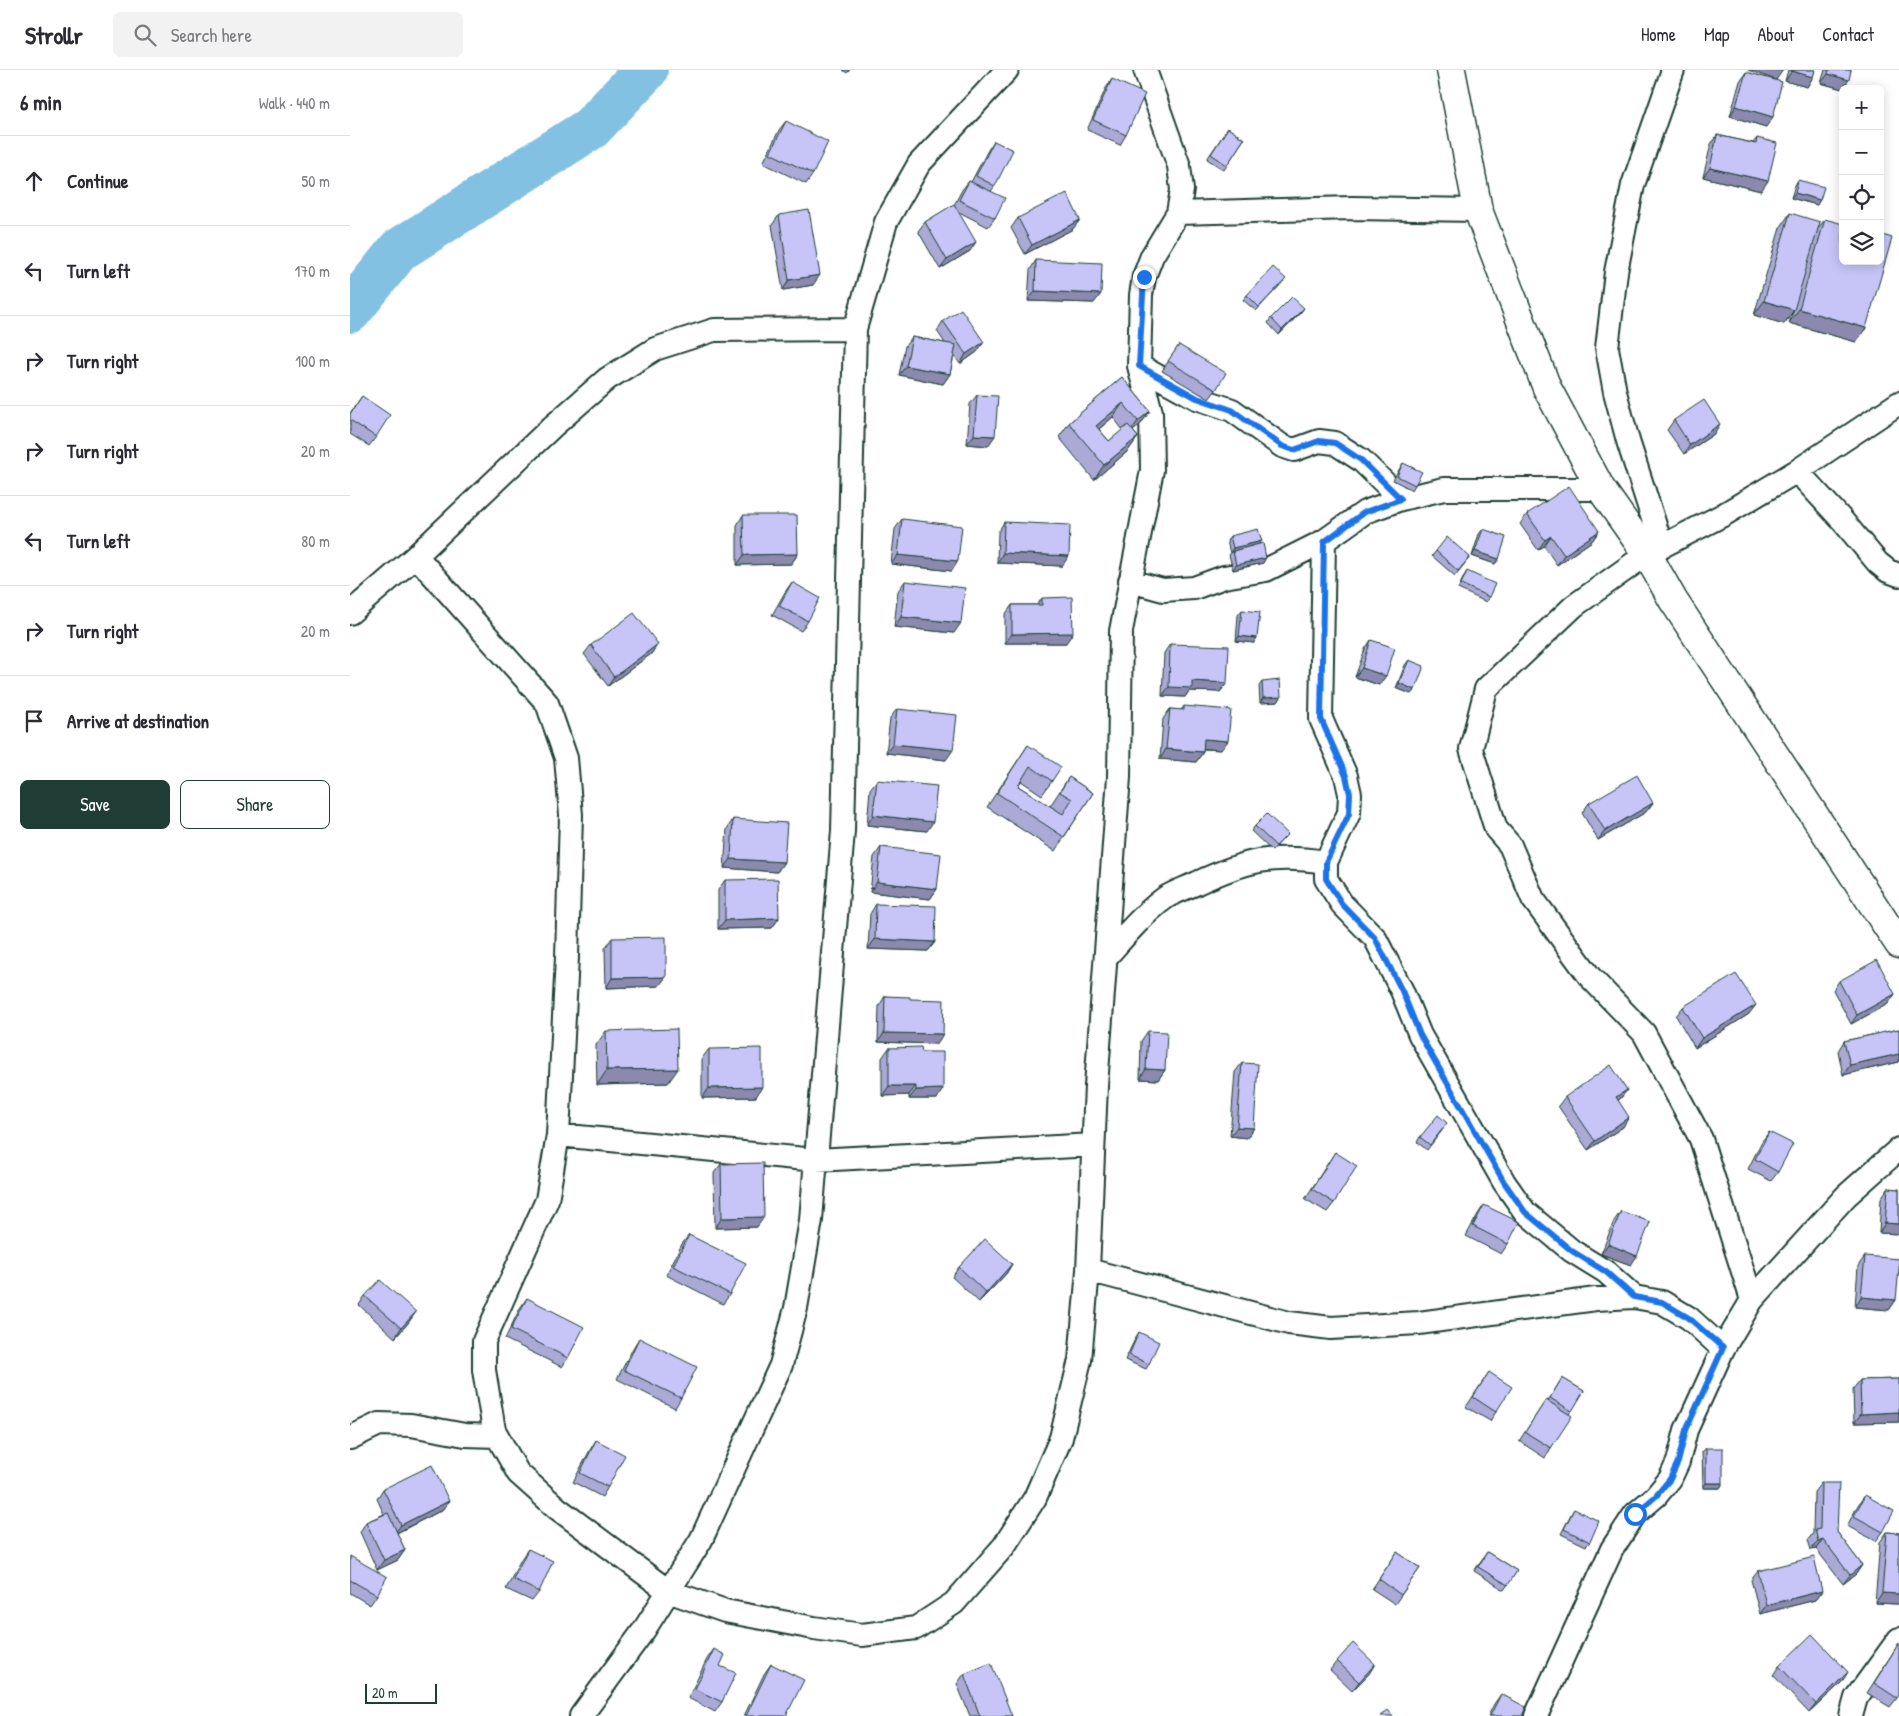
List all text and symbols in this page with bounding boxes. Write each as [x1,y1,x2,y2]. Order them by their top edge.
search box [113,12,463,57]
text: Strollr [25,19,83,51]
icon: search [131,21,159,49]
text: Search here [171,22,252,48]
text: Home [1641,22,1676,47]
text: Map [1704,22,1729,47]
text: About [1757,22,1794,47]
text: Contact [1822,22,1874,47]
map controls [1839,85,1884,265]
button: + [1839,85,1884,130]
text: 6 min [20,88,62,117]
text: Walk · 440 m [259,92,330,114]
button: − [1839,130,1884,175]
icon: ahead [20,167,48,195]
text: Continue [67,168,128,194]
text: 50 m [302,170,330,192]
button: locate [1839,175,1884,220]
button: layers [1839,220,1884,265]
icon: left [20,257,48,285]
text: Turn left [67,258,130,284]
text: 170 m [295,260,330,282]
route end [1133,266,1156,289]
icon: right [20,347,48,375]
text: Turn right [67,348,138,374]
text: 100 m [295,350,330,372]
icon: right [20,437,48,465]
text: Turn right [67,438,138,464]
text: 20 m [301,440,330,462]
icon: left [20,527,48,555]
text: Turn left [67,528,130,554]
text: 80 m [301,530,330,552]
icon: right [20,617,48,645]
text: Turn right [67,618,138,644]
text: 20 m [301,620,330,642]
icon: arrive [20,707,48,735]
text: Arrive at destination [67,708,209,734]
button: Save [20,780,170,829]
button: Share [180,780,330,829]
route start [1624,1503,1647,1526]
scale bar [365,1681,438,1704]
text: 20 m [372,1683,398,1702]

